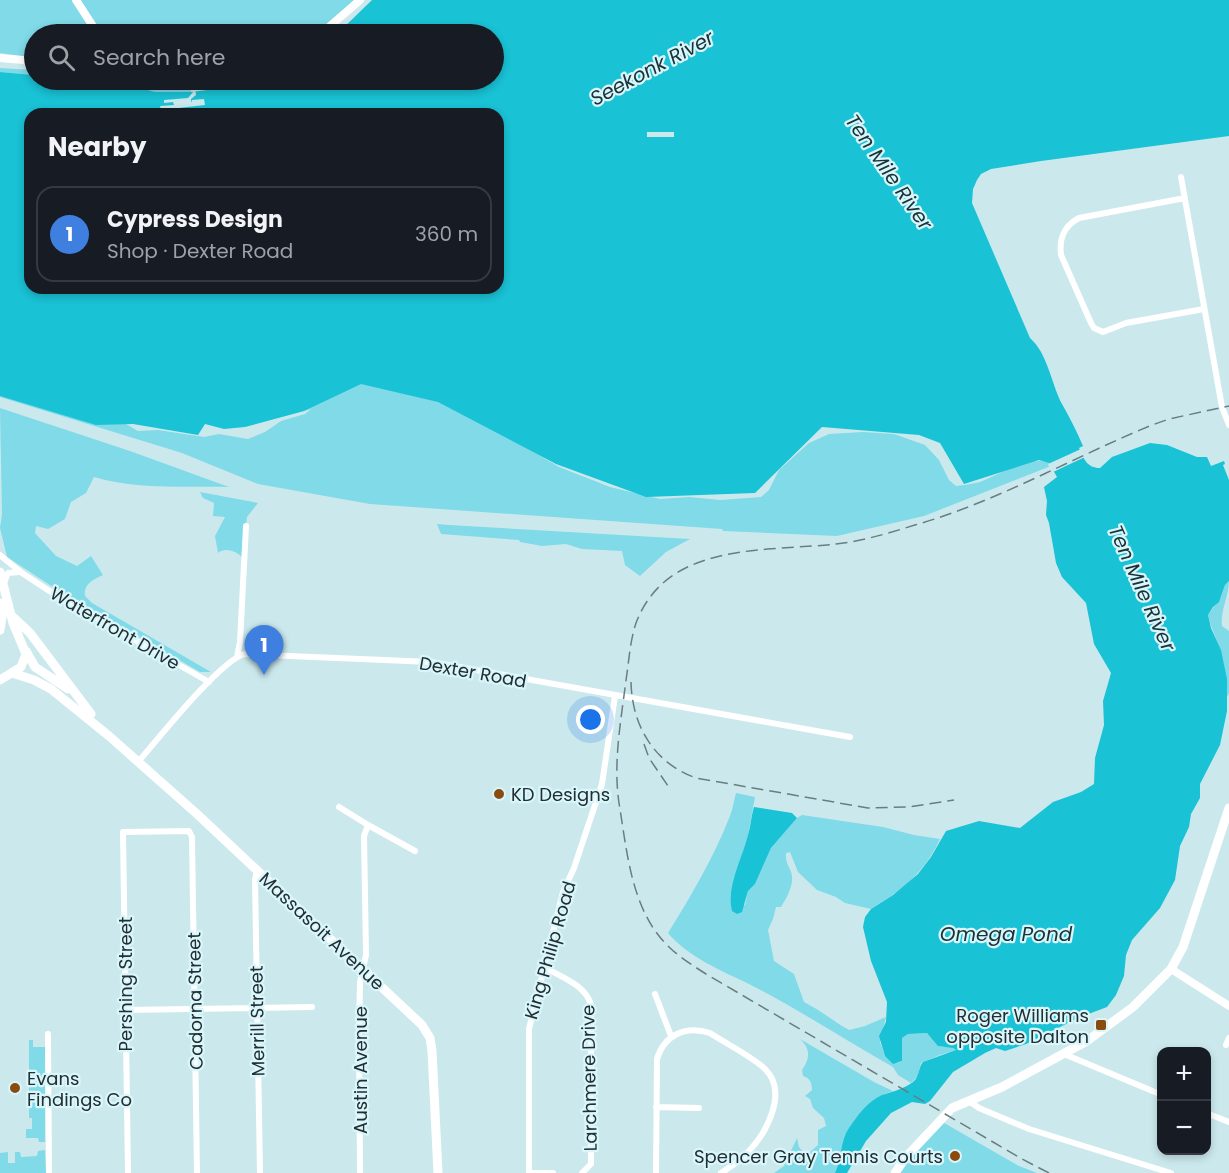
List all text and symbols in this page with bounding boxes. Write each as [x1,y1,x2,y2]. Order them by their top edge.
water label: Seekonk River [585,23,719,112]
search box [24,24,504,90]
icon: search [45,41,78,74]
text: Search here [93,42,226,73]
water label: Ten Mile River [839,108,940,236]
text: Nearby [48,129,146,165]
text: Cypress Design [107,204,283,235]
text: 1 [66,220,73,248]
text: 360 m [415,220,478,248]
text: Shop · Dexter Road [107,237,293,265]
water label: Ten Mile River [1102,520,1183,656]
street label: Waterfront Drive [45,581,185,675]
pin: 1 [244,626,284,675]
street label: Dexter Road [417,650,529,694]
your location [576,705,605,734]
place label: KD Designs [511,782,610,807]
marker: KD Designs [492,787,506,801]
street label: Massasoit Avenue [254,866,390,996]
street label: King Philip Road [518,878,582,1022]
street label: Pershing Street [113,917,138,1051]
water label: Omega Pond [940,920,1073,948]
street label: Cadorna Street [181,932,209,1070]
street label: Merrill Street [244,965,270,1077]
place label: Roger Williams opposite Dalton [946,1003,1089,1049]
street label: Larchmere Drive [575,1004,603,1152]
street label: Austin Avenue [348,1006,373,1134]
marker: Roger Williams opposite Dalton [1094,1018,1108,1032]
map controls [1157,1047,1211,1155]
button: + [1157,1047,1211,1101]
place label: Evans Findings Co [27,1066,132,1112]
marker: Evans Findings Co [8,1081,22,1095]
button: − [1157,1101,1211,1155]
place label: Spencer Gray Tennis Courts [694,1144,943,1169]
marker: Spencer Gray Tennis Courts [948,1149,962,1163]

